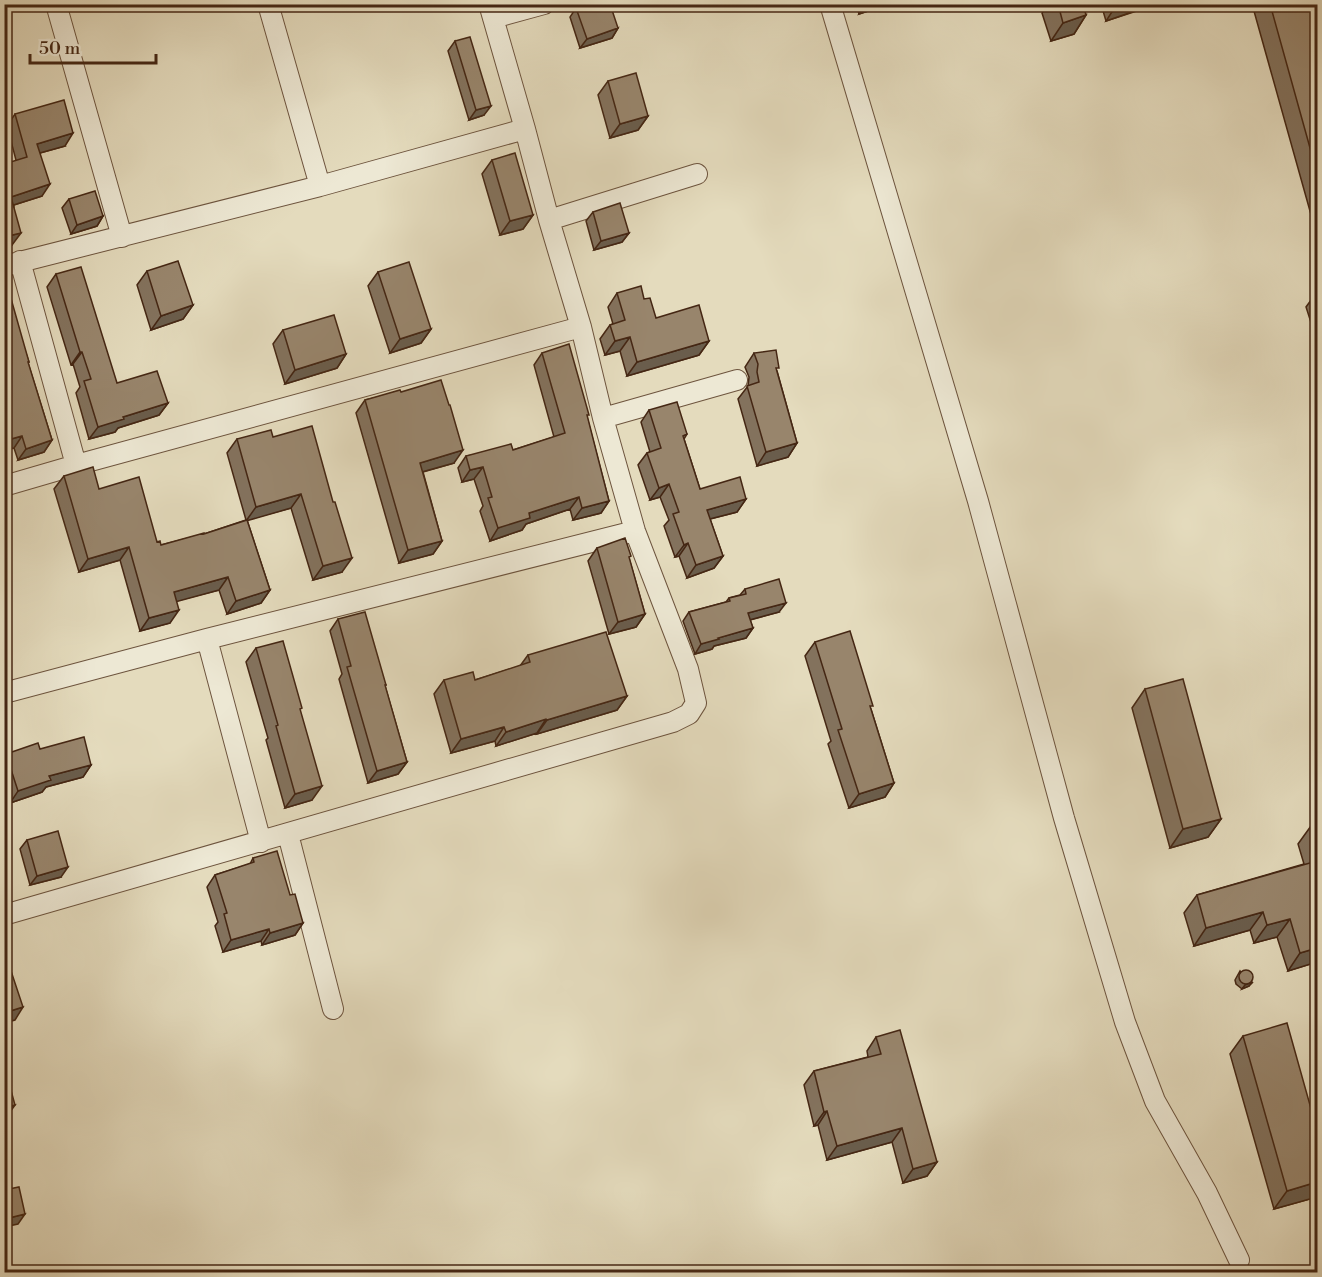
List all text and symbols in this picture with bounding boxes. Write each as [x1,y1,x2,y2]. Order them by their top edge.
scale bar [30,27,156,65]
text: 50 m [39,37,81,60]

